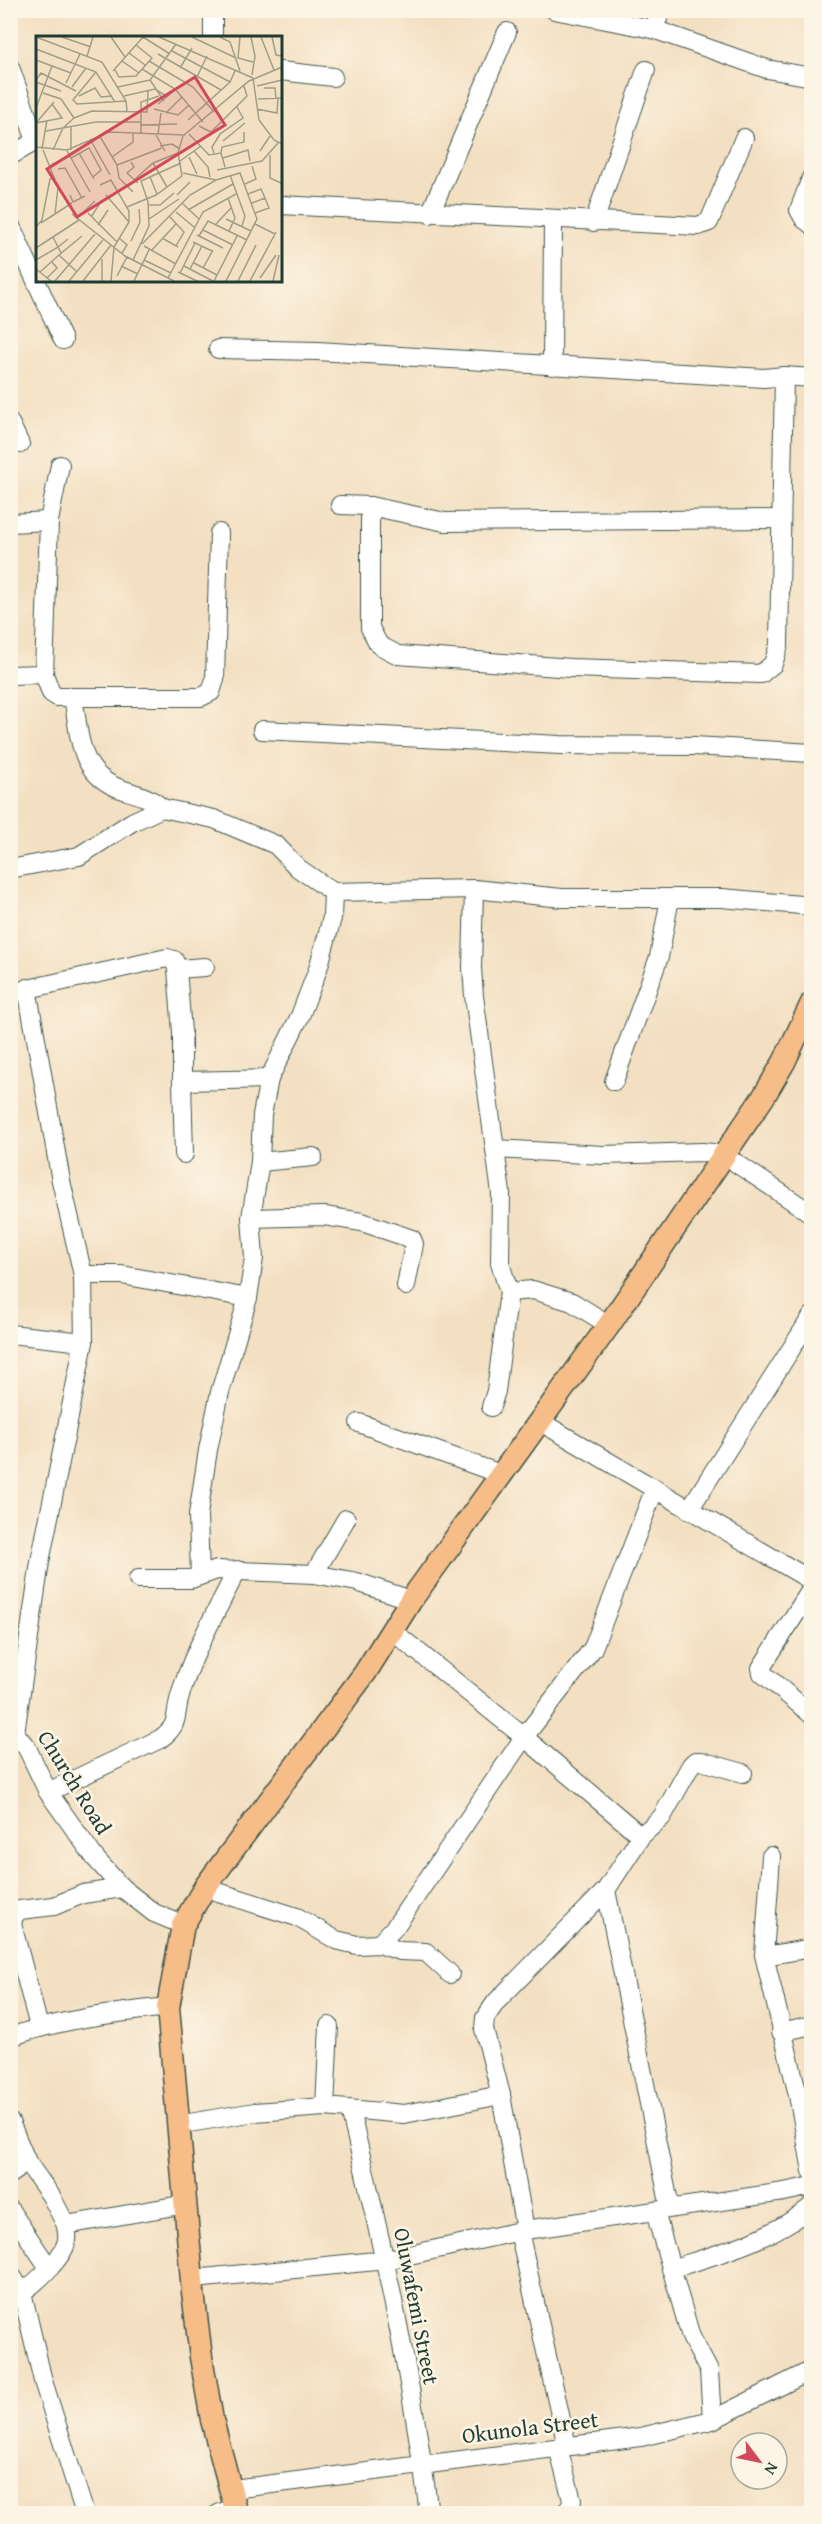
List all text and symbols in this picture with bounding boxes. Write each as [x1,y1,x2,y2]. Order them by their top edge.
inset map [36,36,282,282]
street label: Church Road [30,1724,120,1841]
street label: Oluwafemi Street [386,2225,448,2387]
street label: Okunola Street [460,2403,600,2451]
north arrow [729,2431,789,2491]
text: N [759,2458,785,2480]

